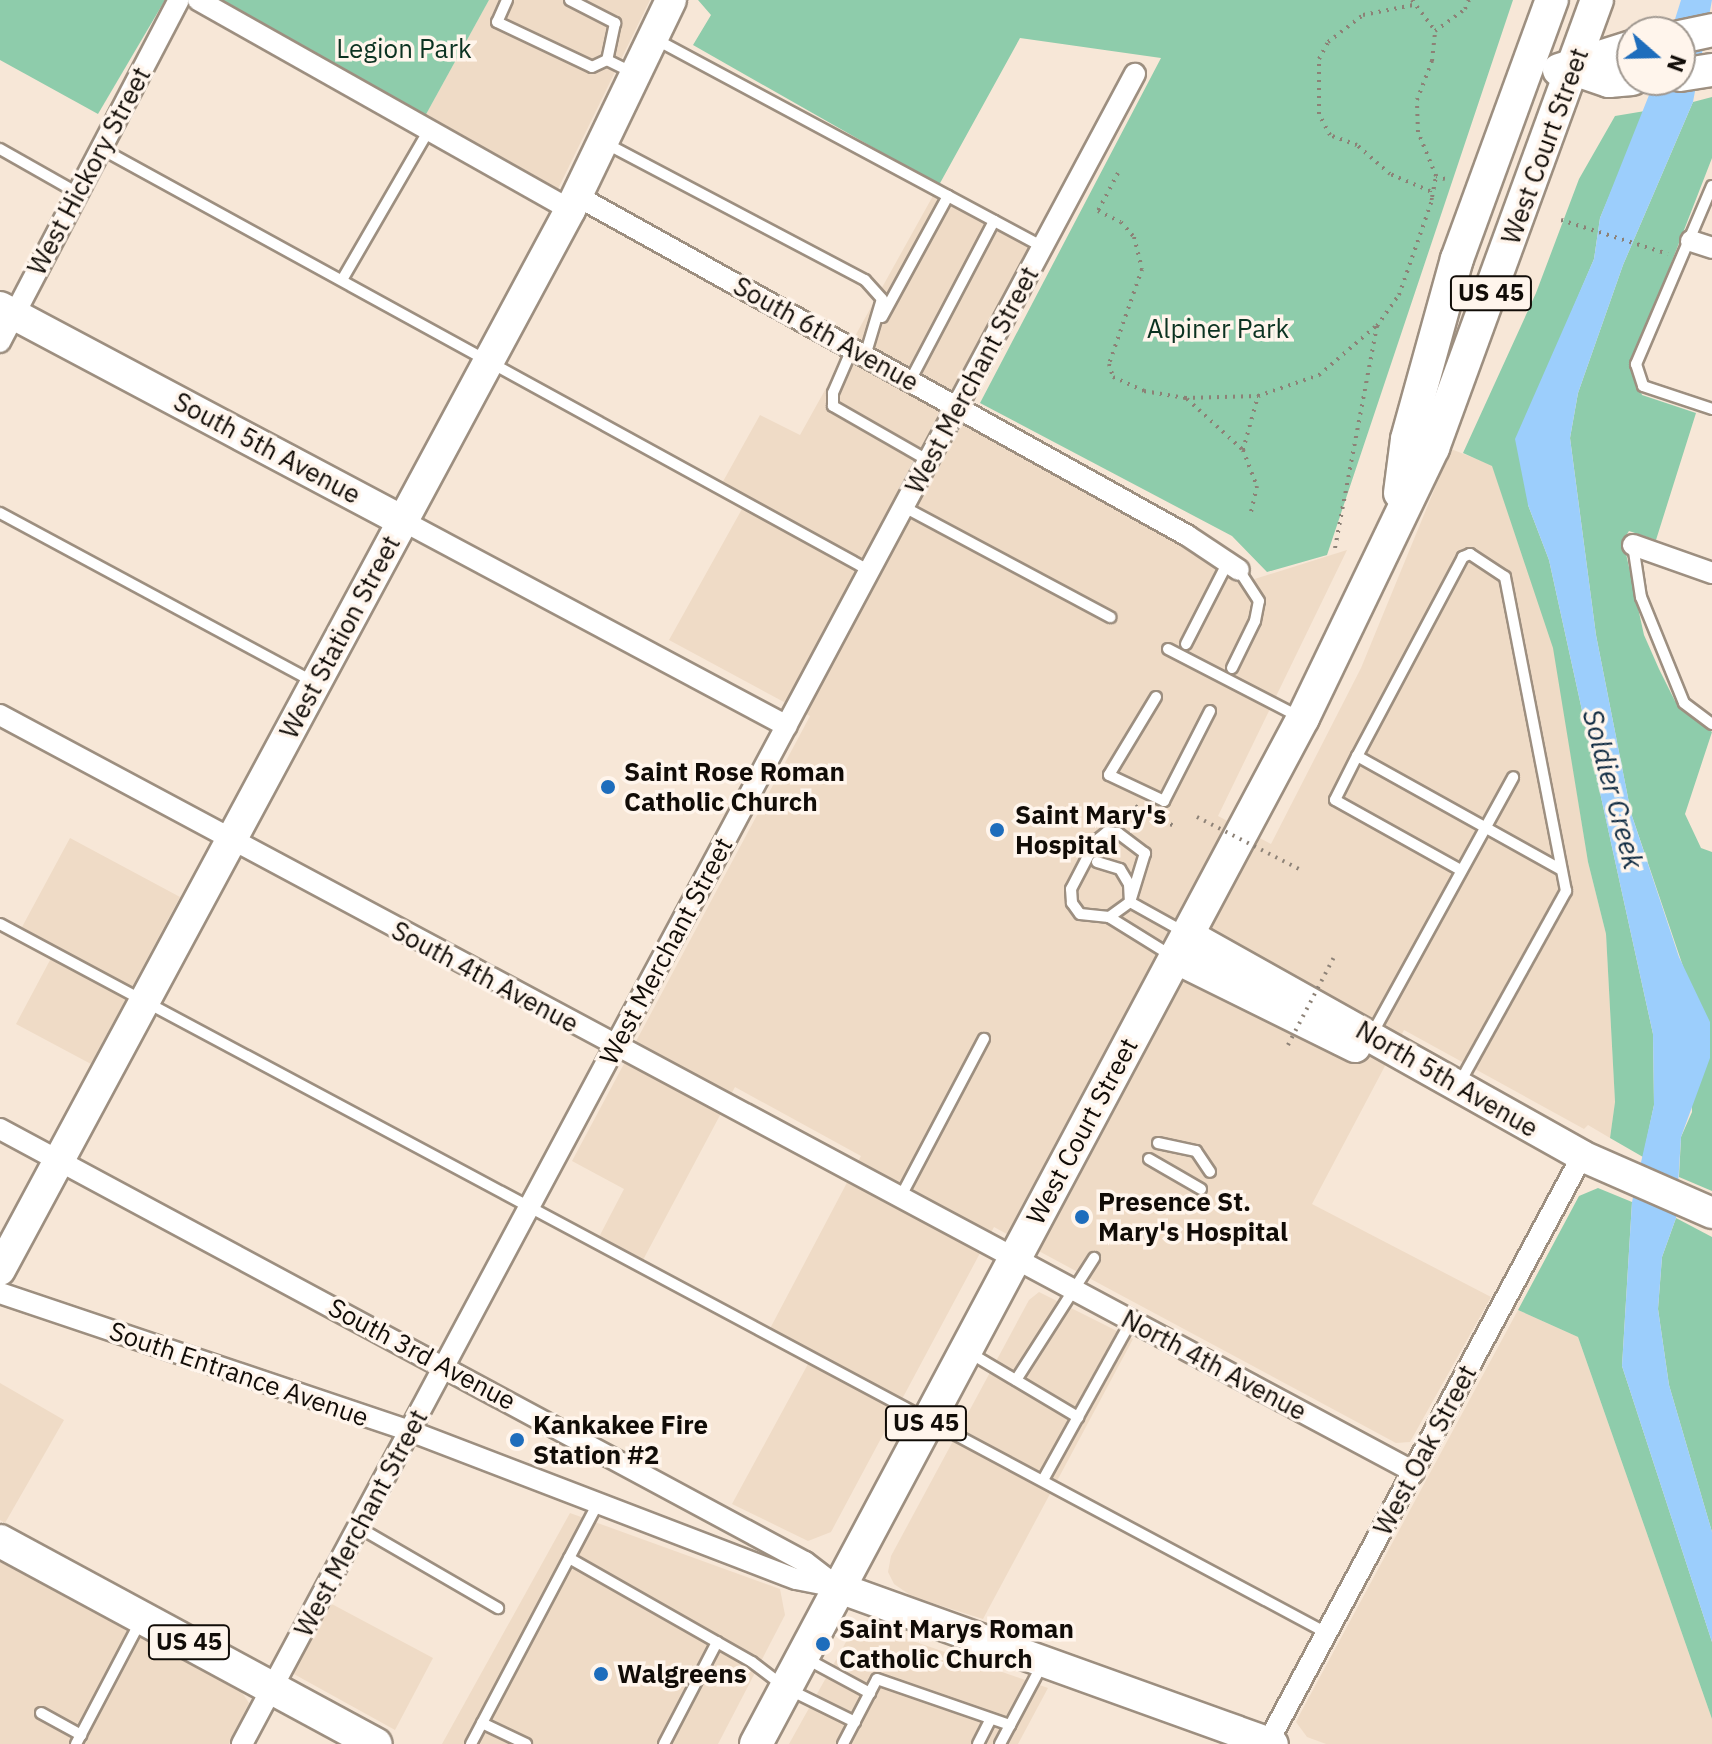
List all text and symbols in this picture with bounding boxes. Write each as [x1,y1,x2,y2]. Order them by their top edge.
north arrow [1616,16,1696,96]
park label: Legion Park [336,33,472,65]
street label: West Court Street [1495,44,1595,248]
text: N [1661,51,1693,76]
street label: West Hickory Street [21,62,157,280]
street label: West Merchant Street [899,261,1045,499]
street label: South 6th Avenue [728,270,924,398]
road number: US 45 [1449,273,1533,313]
park label: Alpiner Park [1147,313,1289,345]
street label: South 5th Avenue [168,386,366,510]
street label: West Station Street [273,530,407,744]
water label: Soldier Creek [1576,706,1650,872]
place label: Saint Rose Roman Catholic Church [624,756,845,818]
marker: Saint Rose Roman Catholic Church [599,778,617,796]
place label: Saint Mary's Hospital [1015,799,1166,860]
marker: Saint Mary's Hospital [986,819,1008,841]
street label: West Merchant Street [593,832,739,1070]
street label: South 4th Avenue [386,915,584,1039]
street label: North 5th Avenue [1350,1014,1544,1144]
street label: West Court Street [1020,1033,1144,1229]
place label: Presence St. Mary's Hospital [1098,1186,1288,1248]
marker: Presence St. Mary's Hospital [1073,1208,1091,1226]
street label: South 3rd Avenue [323,1292,521,1416]
street label: North 4th Avenue [1116,1303,1312,1427]
street label: South Entrance Avenue [105,1315,373,1433]
street label: West Oak Street [1367,1360,1483,1540]
road number: US 45 [884,1403,968,1443]
street label: West Merchant Street [288,1404,434,1642]
place label: Kankakee Fire Station #2 [533,1409,708,1470]
marker: Kankakee Fire Station #2 [508,1431,526,1449]
place label: Saint Marys Roman Catholic Church [839,1613,1074,1674]
road number: US 45 [147,1622,231,1662]
marker: Saint Marys Roman Catholic Church [814,1635,832,1653]
place label: Walgreens [617,1658,747,1690]
marker: Walgreens [592,1665,610,1683]

